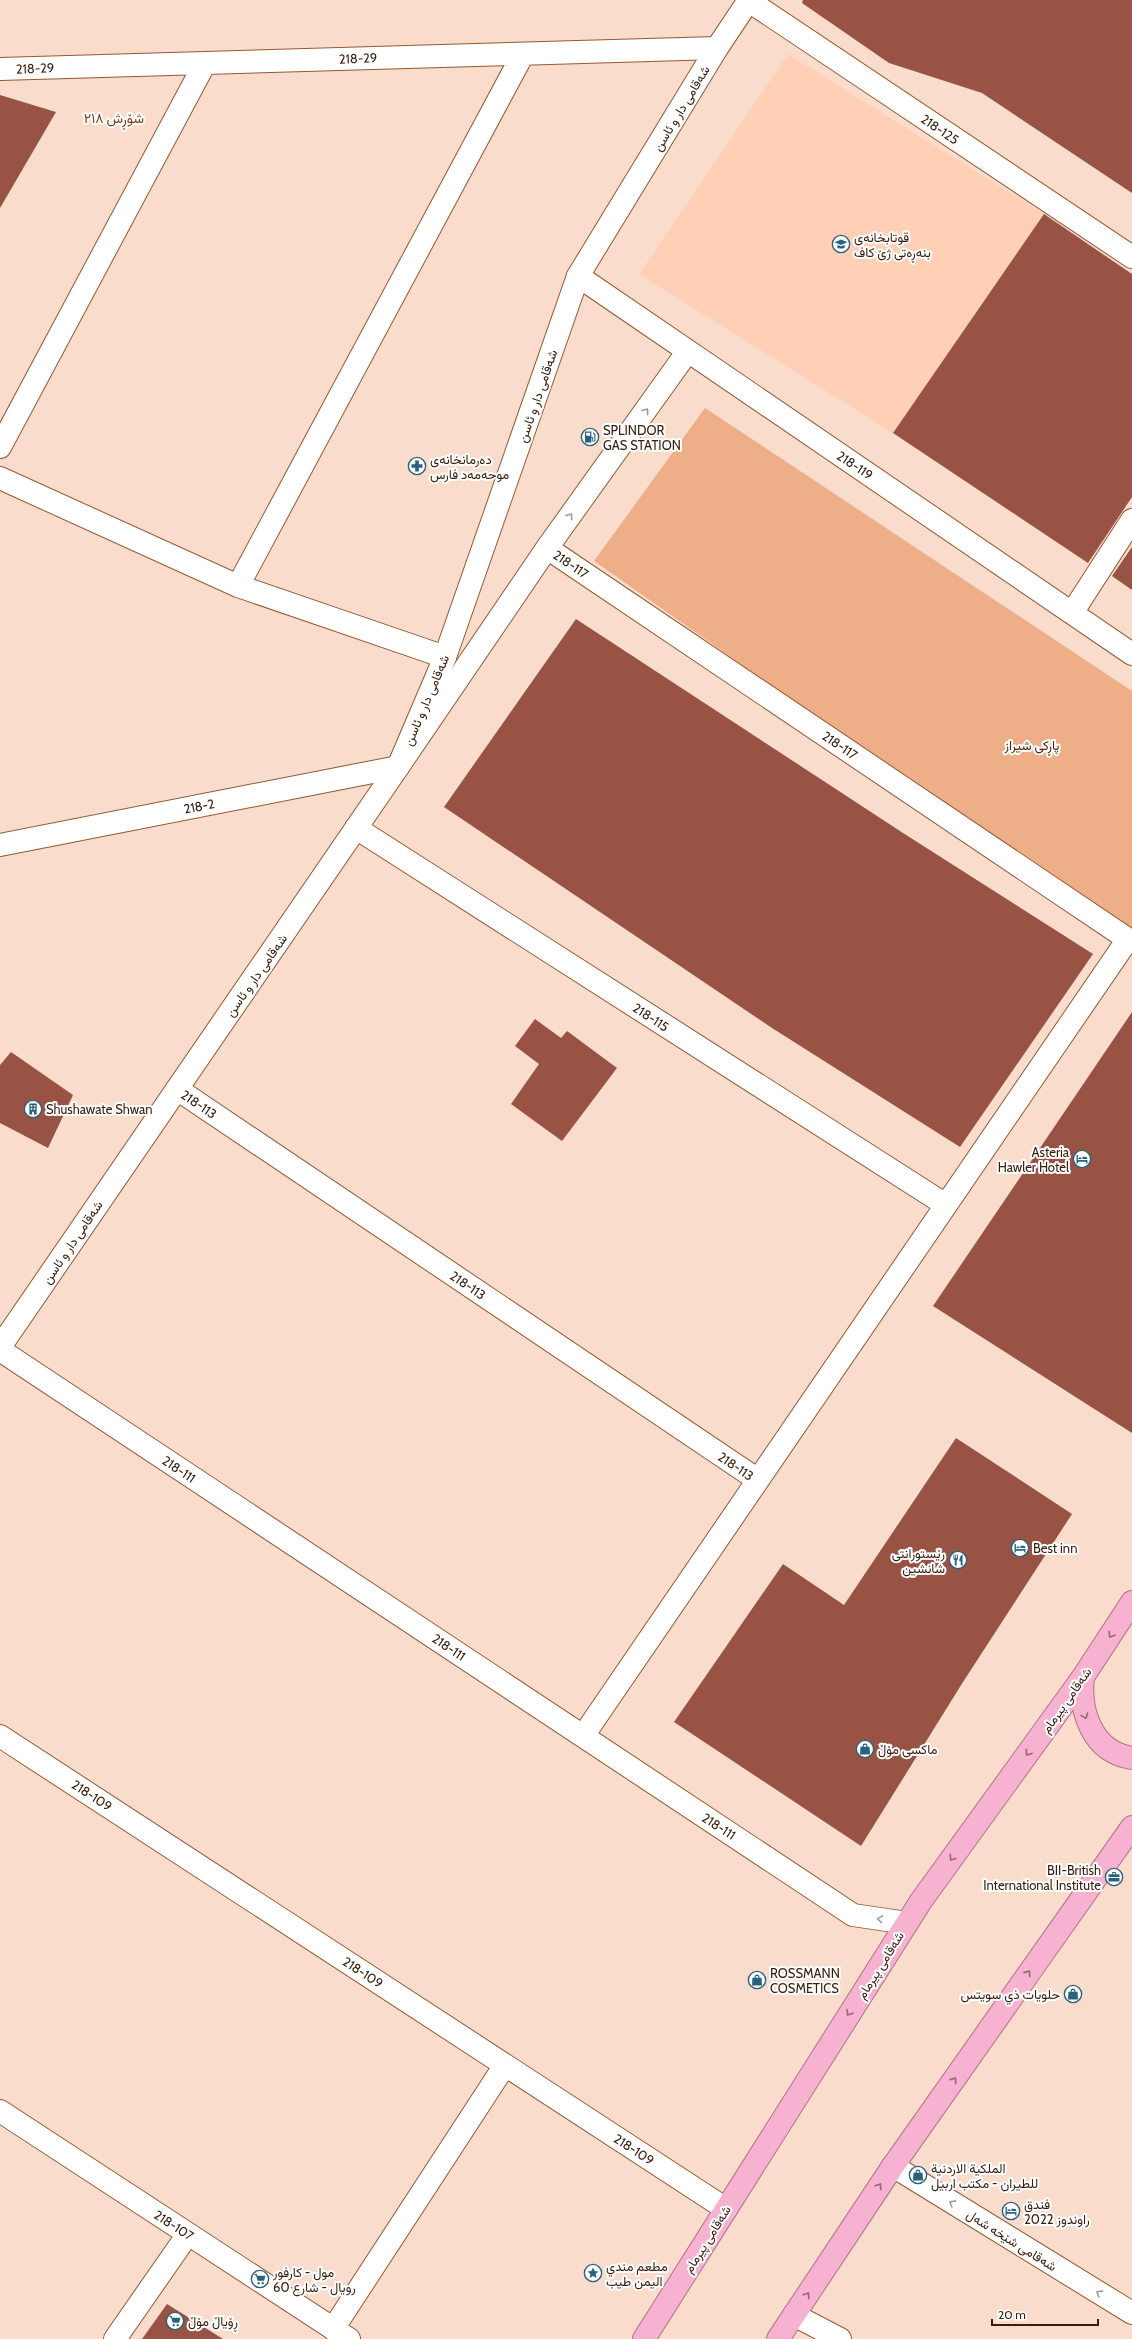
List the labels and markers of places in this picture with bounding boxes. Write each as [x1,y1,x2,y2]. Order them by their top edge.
place label: قوتابخانەی بنەڕەتی ژێ کاف [854,229,931,263]
school or university icon: قوتابخانەی بنەڕەتی ژێ کاف [831,234,851,254]
place label: SPLINDOR GAS STATION [603,422,681,453]
fuel station icon: SPLINDOR GAS STATION [580,427,600,447]
place label: دەرمانخانەی موحەمەد فارس [430,451,509,483]
pharmacy icon: دەرمانخانەی موحەمەد فارس [407,456,427,476]
building icon: Shushawate Shwan [23,1099,43,1119]
place label: Shushawate Shwan [46,1101,153,1117]
place label: Asteria Hawler Hotel [998,1144,1070,1175]
hotel icon: Asteria Hawler Hotel [1072,1149,1092,1169]
hotel icon: Best inn [1010,1538,1030,1558]
place label: Best inn [1033,1540,1077,1556]
place label: رێستورانتی شانشین [892,1545,945,1577]
restaurant icon: رێستورانتی شانشین [948,1550,968,1570]
shop icon: ماكسی مۆڵ [855,1739,875,1759]
place label: ماكسی مۆڵ [878,1741,938,1758]
place label: BII-British International Institute [983,1862,1101,1893]
office icon: BII-British International Institute [1104,1867,1124,1887]
place label: ROSSMANN COSMETICS [770,1965,840,1996]
shop icon: ROSSMANN COSMETICS [747,1970,767,1990]
shop icon: حلويات ذي سويتس [1063,1984,1083,2004]
place label: حلويات ذي سويتس [960,1986,1060,2005]
place label: الملكية الاردنية للطيران - مكتب اربيل [931,2160,1038,2192]
shop icon: الملكية الاردنية للطيران - مكتب اربيل [908,2165,928,2185]
place label: فندق راوندوز 2022 [1024,2196,1090,2228]
hotel icon: فندق راوندوز 2022 [1001,2201,1021,2221]
place label: مطعم مندي اليمن طيب [606,2258,668,2290]
place icon: مطعم مندي اليمن طيب [583,2263,603,2283]
place label: مول - كارفور رويال - شارع 60 [272,2264,356,2297]
supermarket icon: مول - كارفور رويال - شارع 60 [250,2269,270,2289]
supermarket icon: ڕۆیاڵ مۆڵ [165,2311,185,2331]
place label: ڕۆیاڵ مۆڵ [188,2313,238,2332]

